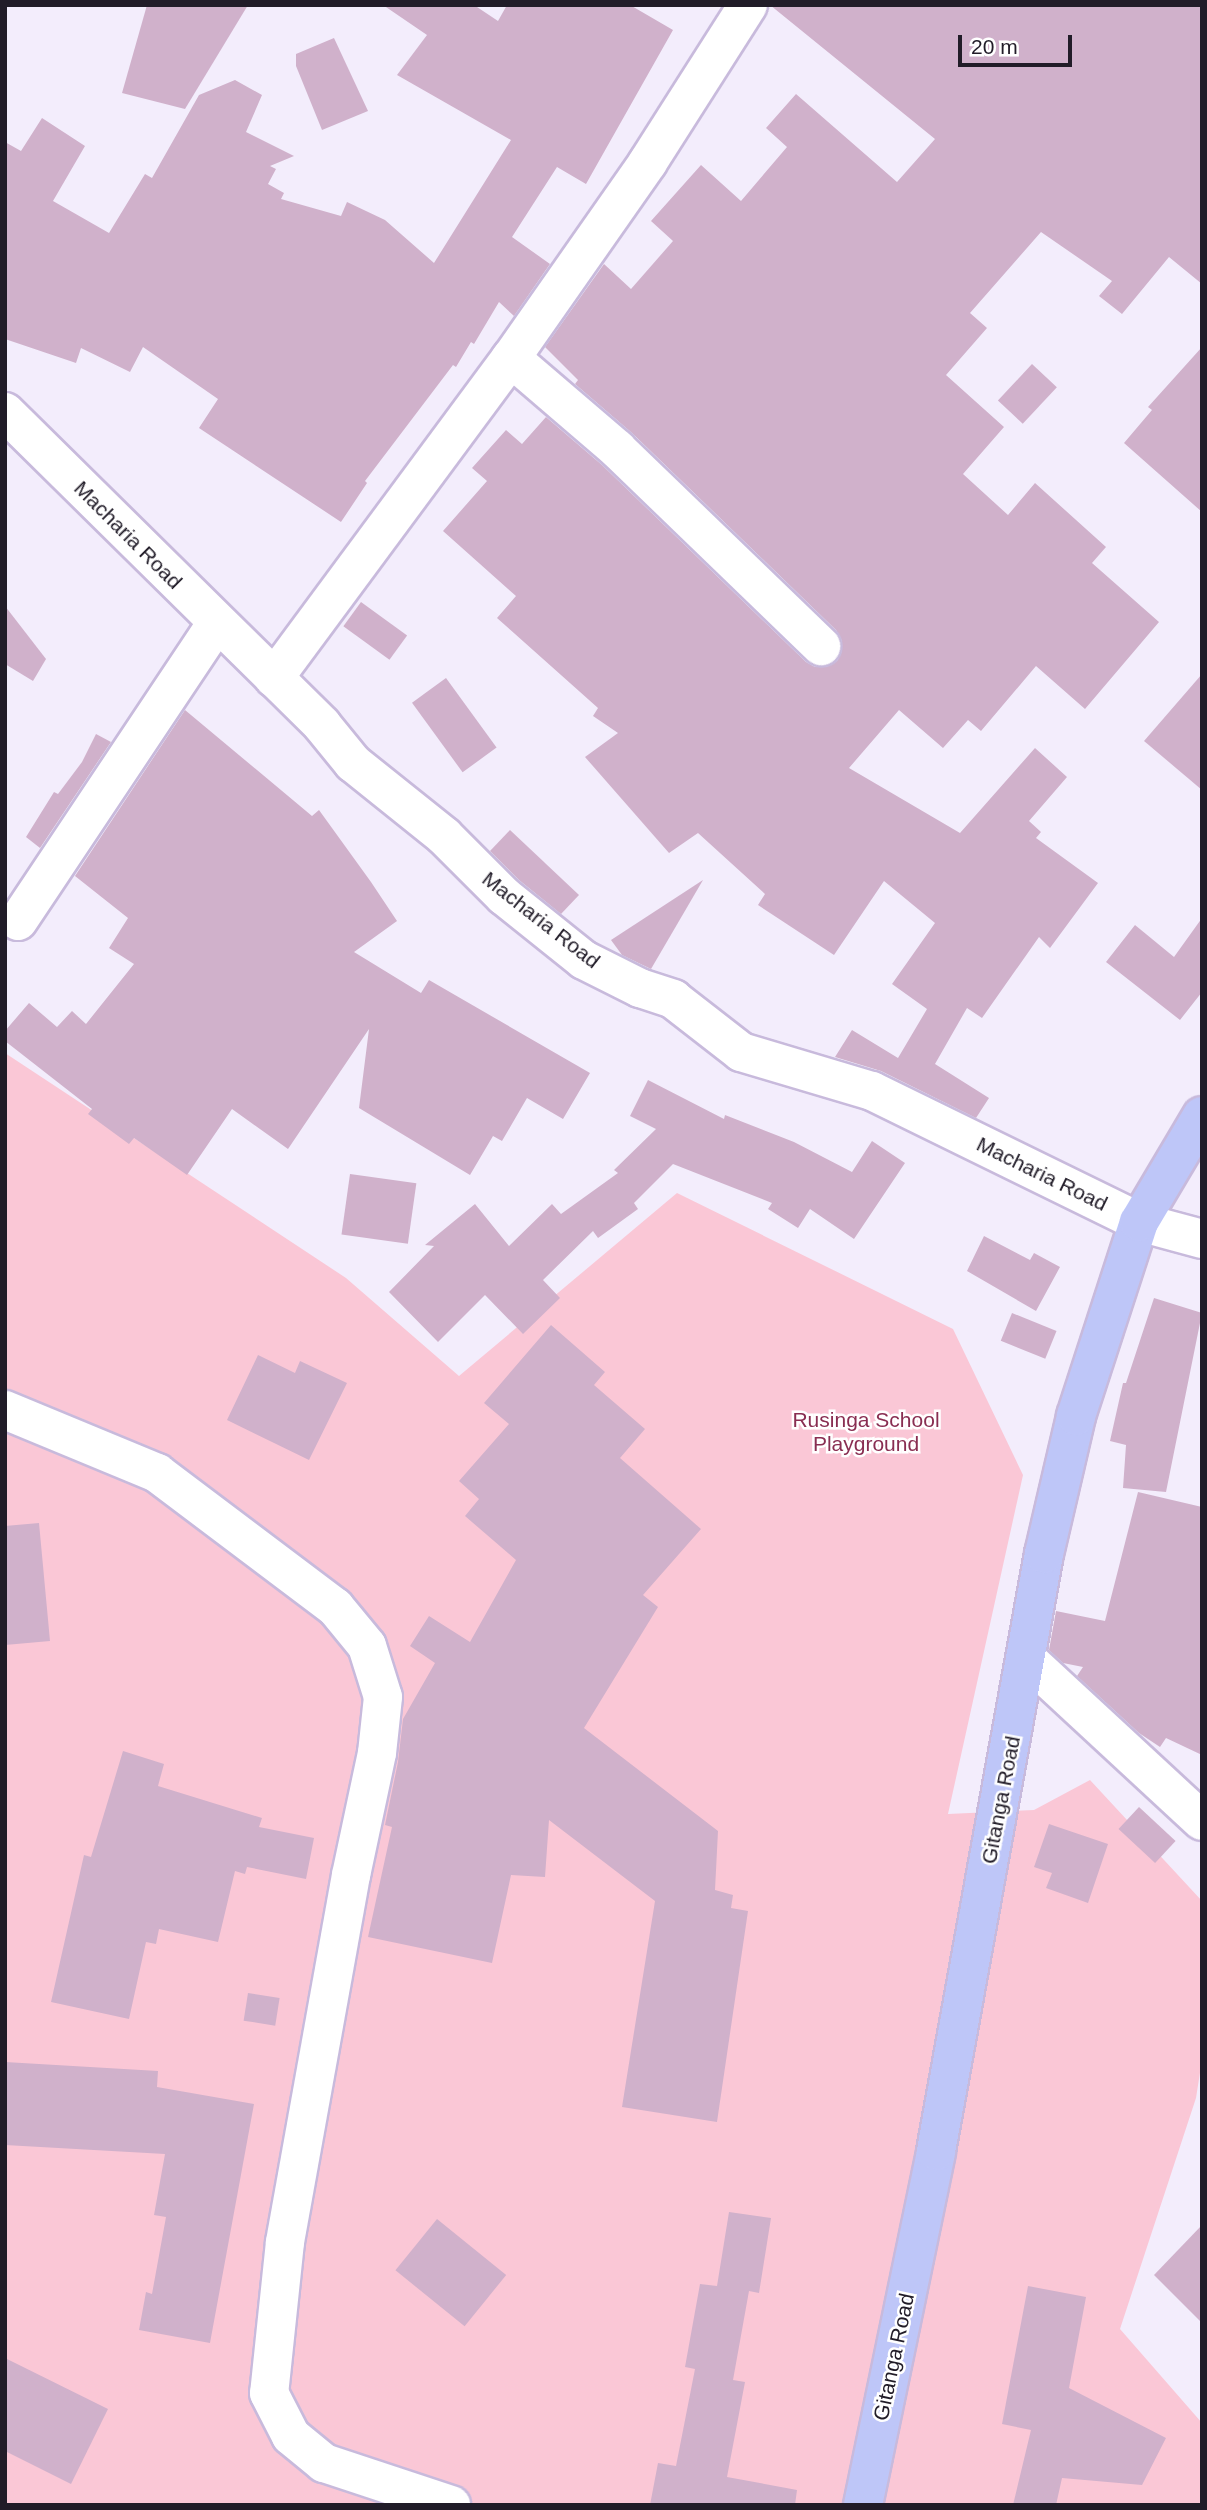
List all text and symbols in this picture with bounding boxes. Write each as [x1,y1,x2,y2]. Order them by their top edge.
scale bar [962,21,1076,65]
text: 20 m [971,35,1018,58]
street label: Macharia Road [69,476,187,594]
street label: Macharia Road [477,866,605,974]
street label: Macharia Road [972,1131,1112,1217]
park label: Rusinga School Playground [792,1407,940,1457]
street label: Gitanga Road [976,1734,1026,1866]
street label: Gitanga Road [868,2291,920,2423]

